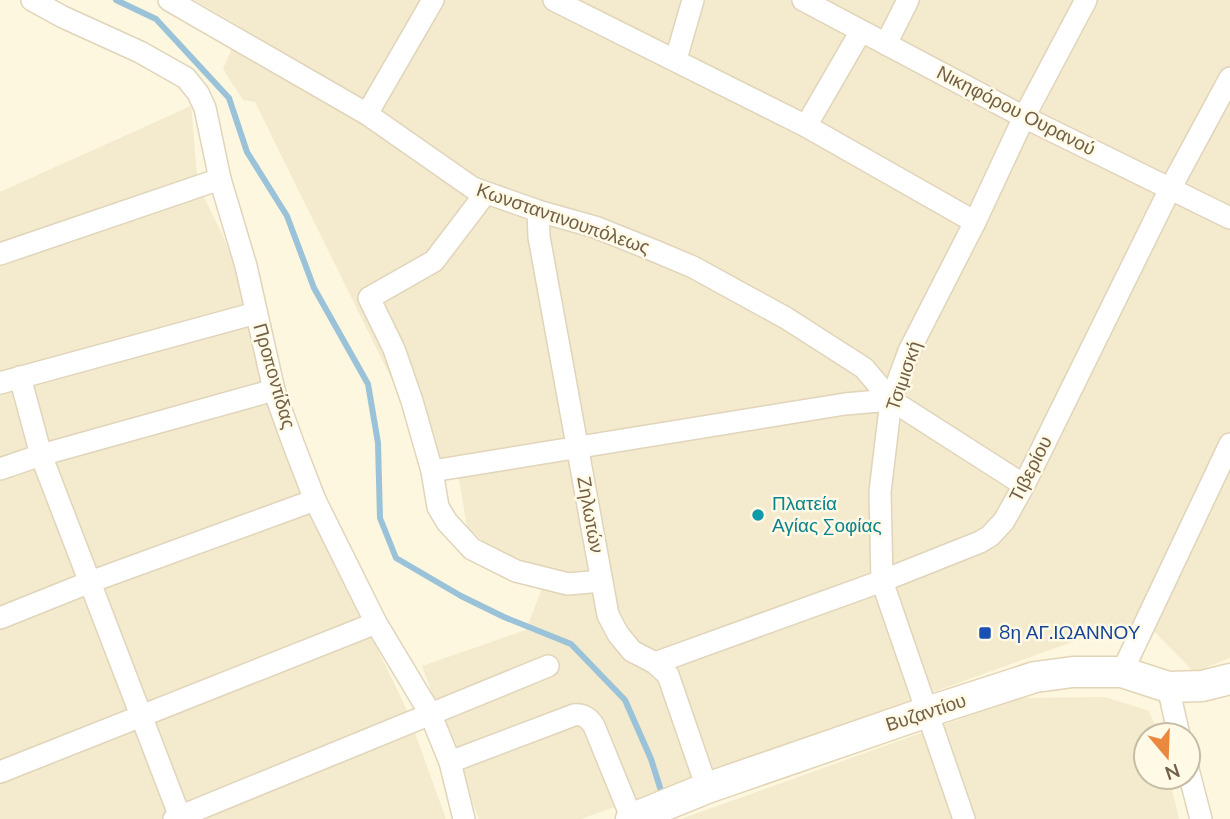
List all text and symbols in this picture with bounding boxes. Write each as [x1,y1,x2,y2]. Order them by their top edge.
street label: Νικηφόρου Ουρανού [932,60,1100,162]
street label: Κωνσταντινουπόλεως [473,177,653,261]
street label: Προποντίδας [247,320,301,432]
street label: Τσιμισκή [880,338,928,414]
street label: Τιβερίου [1003,432,1059,506]
street label: Ζηλωτών [570,475,610,555]
place label: Πλατεία Αγίας Σοφίας [772,491,882,539]
marker: Πλατεία Αγίας Σοφίας [750,507,766,523]
place label: 8η ΑΓ.ΙΩΑΝΝΟΥ [999,620,1141,646]
marker: 8η ΑΓ.ΙΩΑΝΝΟΥ [977,625,993,641]
street label: Βυζαντίου [882,688,970,738]
north arrow [1132,721,1202,791]
text: N [1161,757,1183,786]

